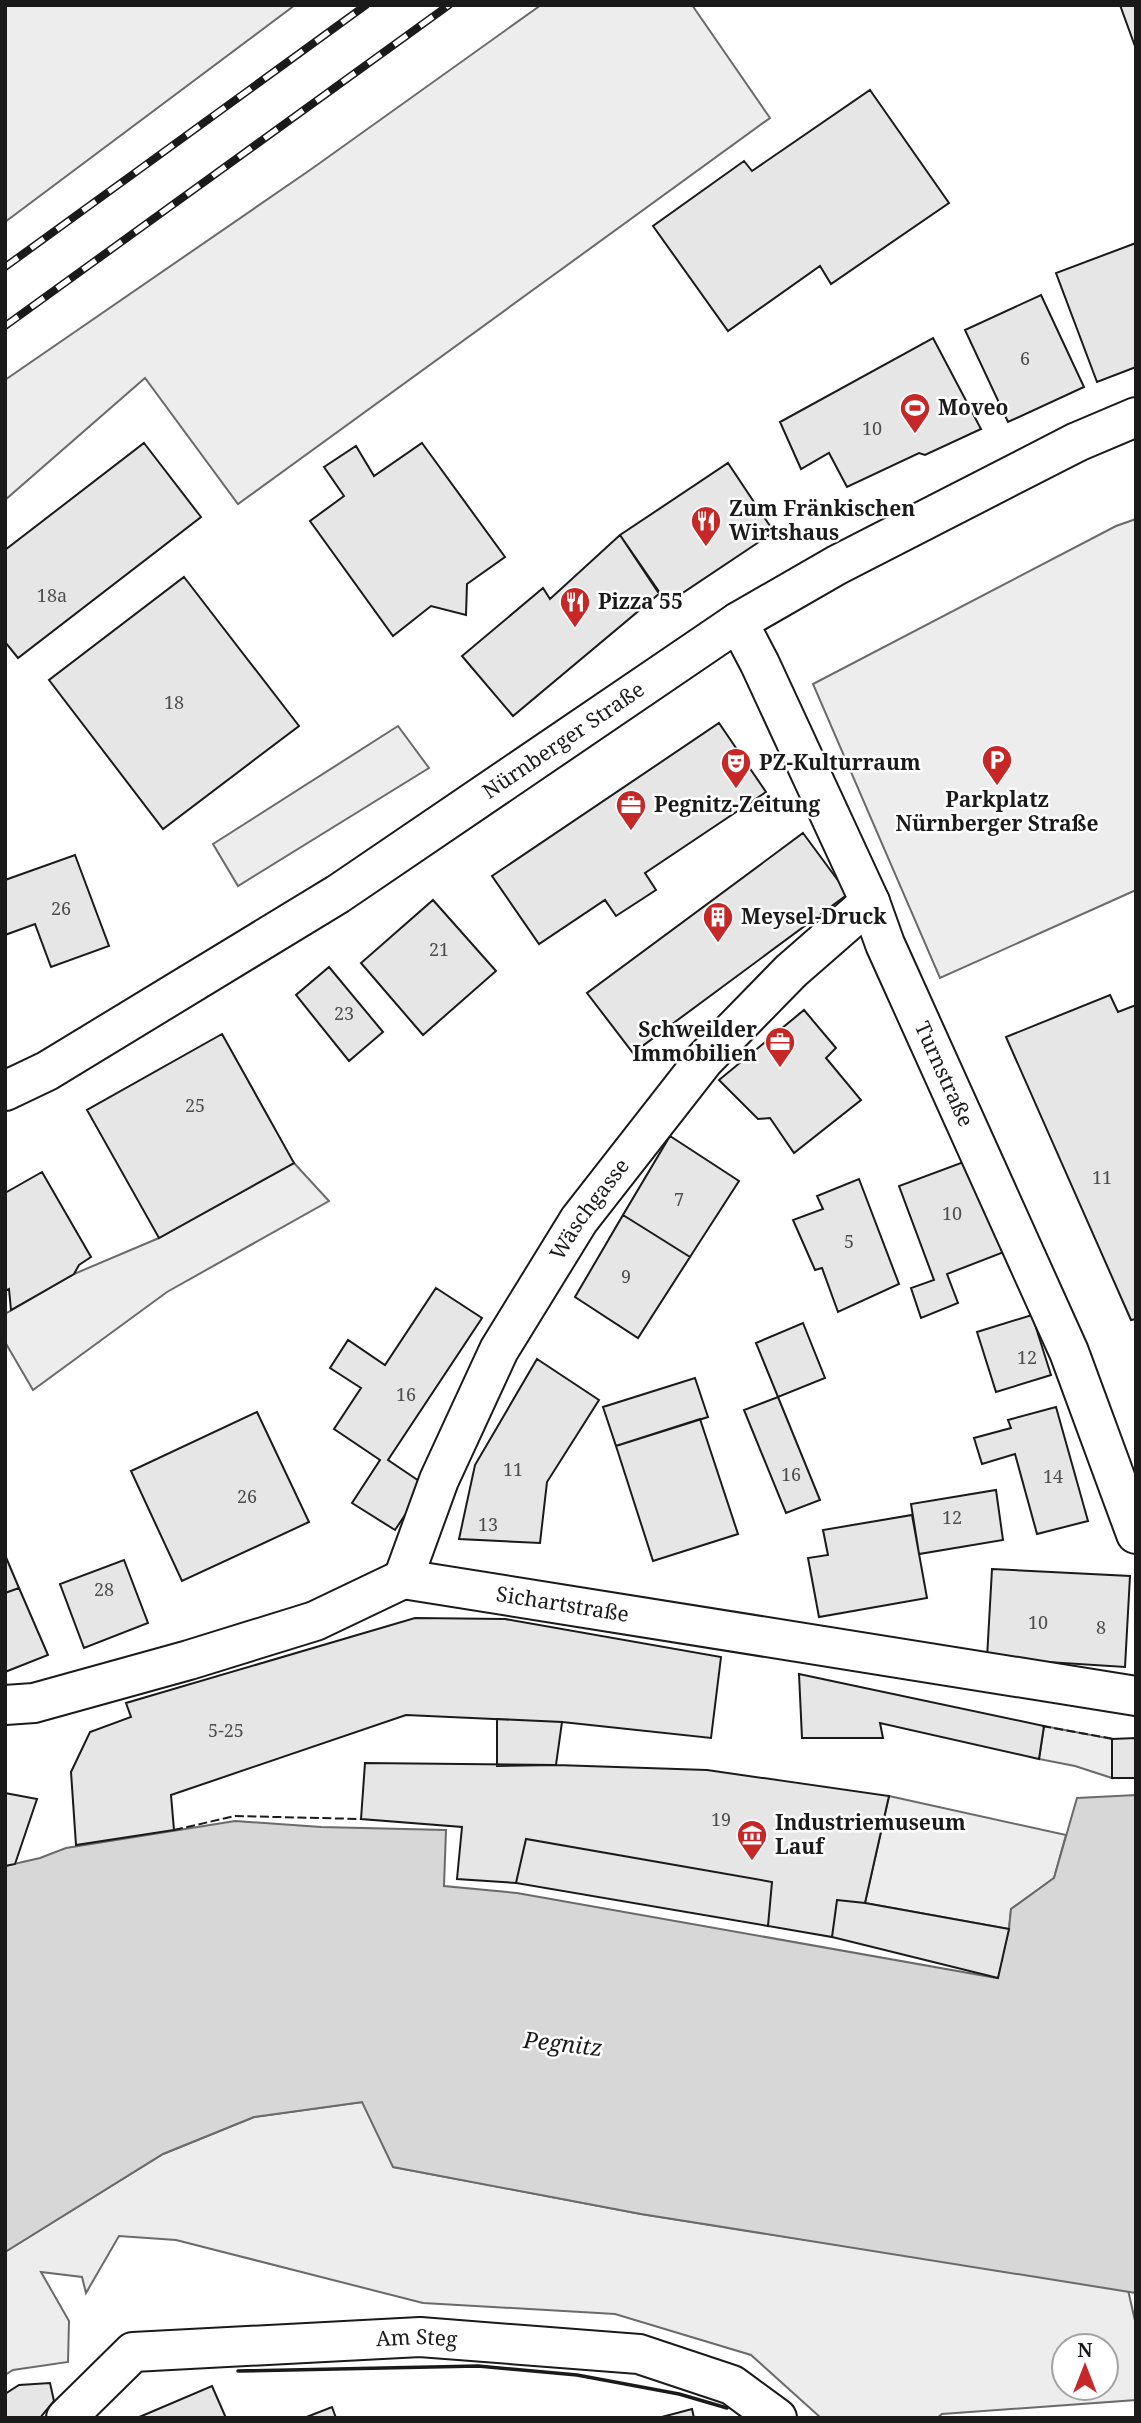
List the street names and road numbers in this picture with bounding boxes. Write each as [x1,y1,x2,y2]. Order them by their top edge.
street label: Nürnberger Straße [477,675,649,805]
street label: Turnstraße [909,1017,981,1131]
street label: Wäschgasse [543,1152,635,1265]
street label: Sichartstraße [494,1579,631,1628]
street label: Am Steg [375,2322,459,2353]

